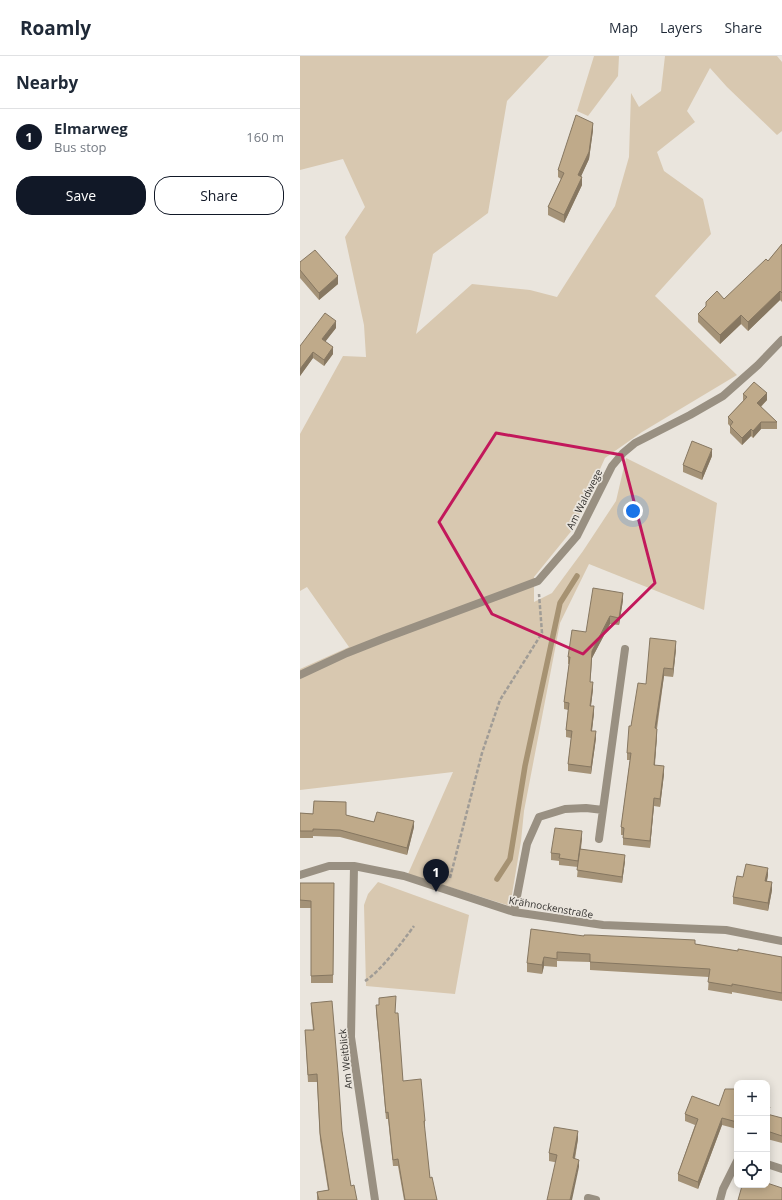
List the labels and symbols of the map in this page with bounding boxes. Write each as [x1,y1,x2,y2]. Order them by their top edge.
street label: Am Waldwege [563,466,605,532]
your location [623,501,643,521]
pin: 1 [423,859,449,892]
street label: Krähnockenstraße [508,893,595,921]
street label: Am Weitblick [335,1028,355,1090]

